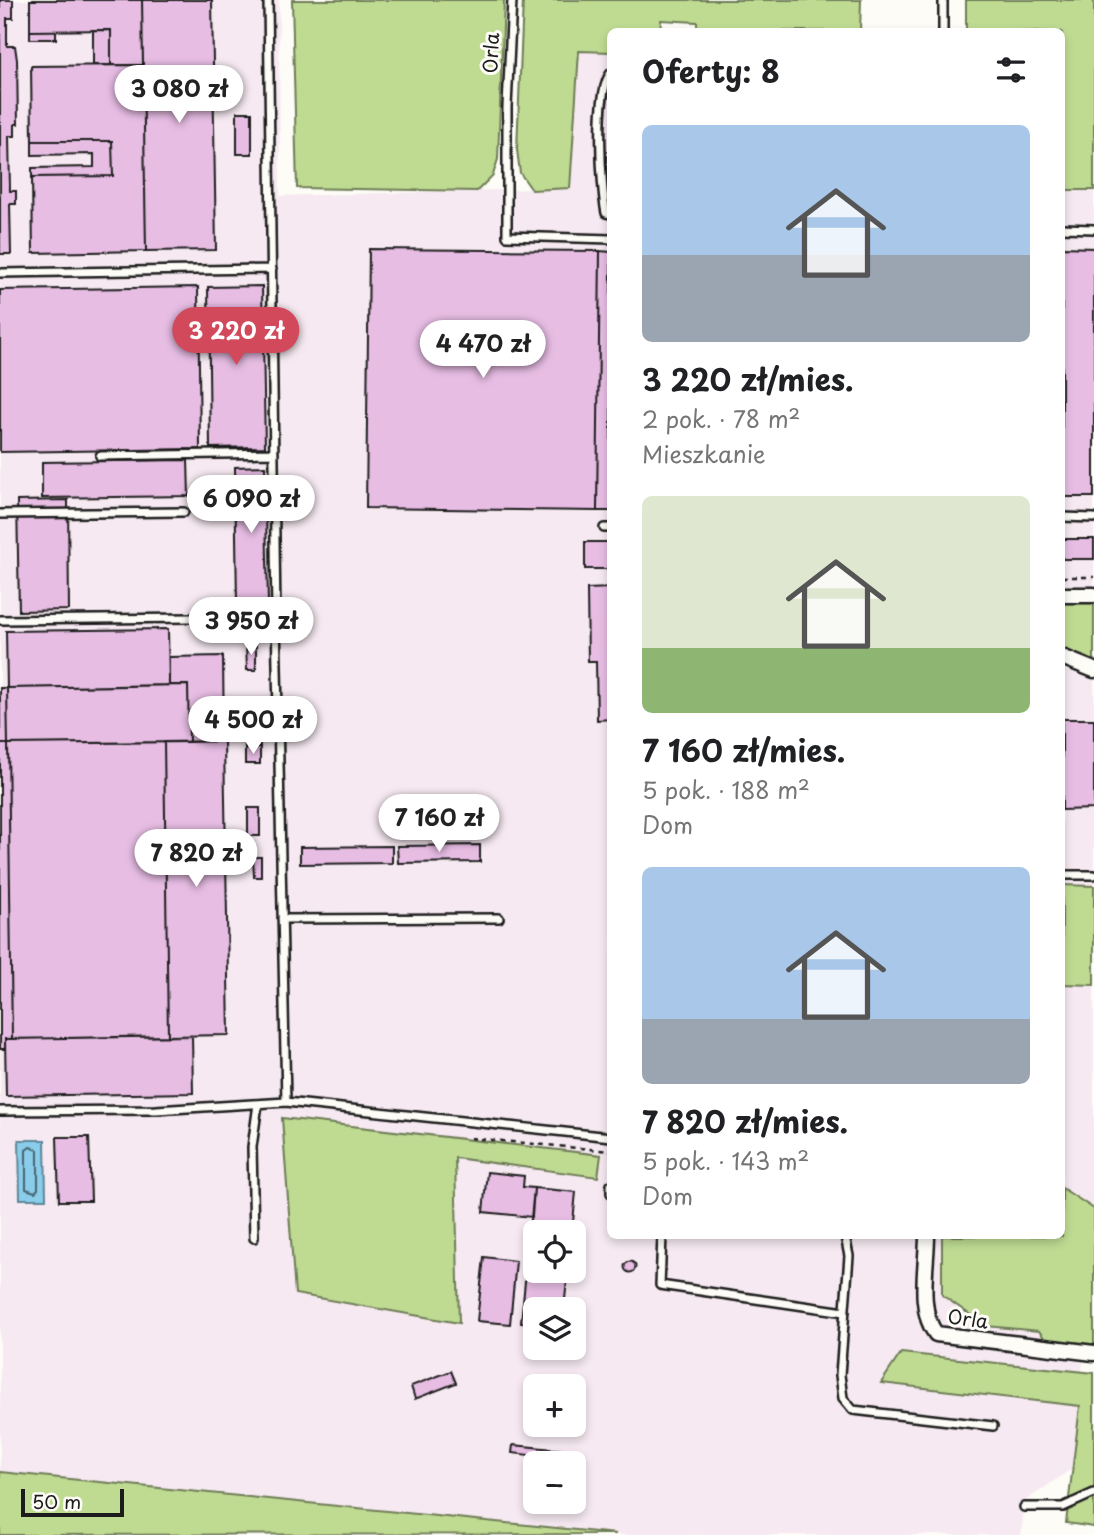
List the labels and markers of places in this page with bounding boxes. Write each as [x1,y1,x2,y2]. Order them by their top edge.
pin: 3 080 zł [107,66,251,125]
pin: 3 220 zł [164,308,308,367]
pin: 4 470 zł [411,320,555,380]
pin: 6 090 zł [179,476,323,535]
pin: 3 950 zł [179,598,323,657]
pin: 4 500 zł [181,696,325,756]
pin: 7 160 zł [367,794,511,854]
pin: 7 820 zł [124,830,268,889]

